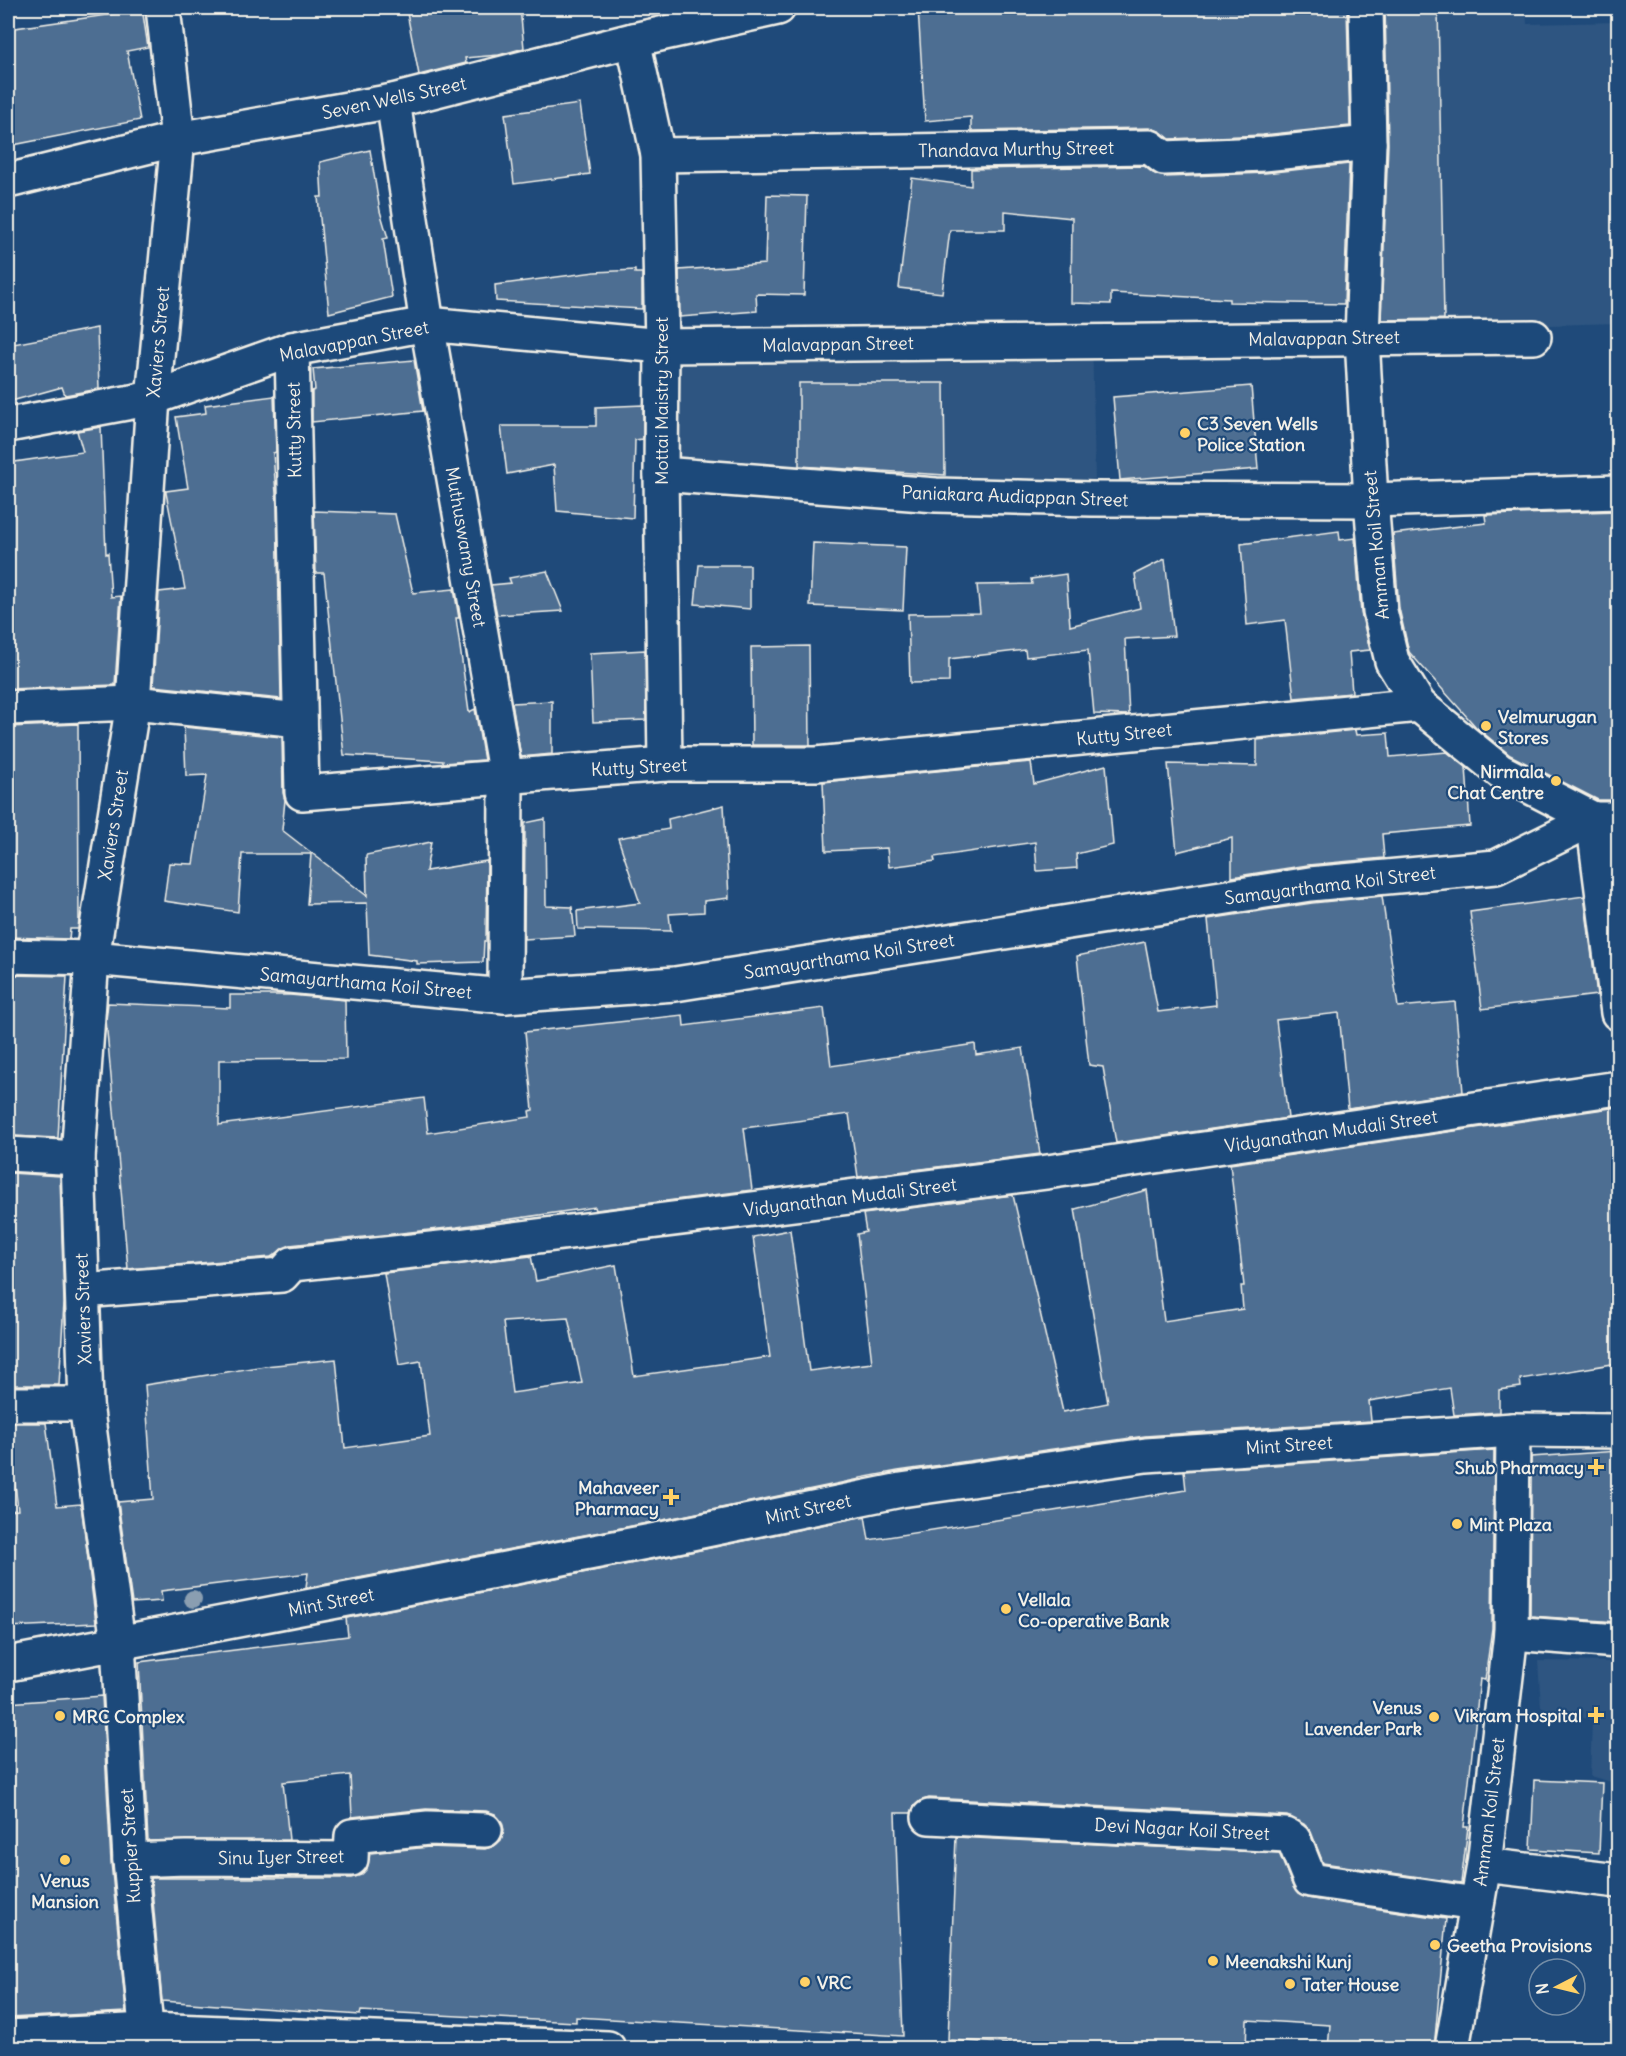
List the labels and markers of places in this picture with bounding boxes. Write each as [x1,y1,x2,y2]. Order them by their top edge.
place label: C3 Seven Wells Police Station [1197,412,1318,456]
marker: C3 Seven Wells Police Station [1178,426,1192,440]
place label: Velmurugan Stores [1498,705,1598,749]
marker: Velmurugan Stores [1479,719,1493,733]
place label: Nirmala Chat Centre [1447,760,1544,804]
marker: Nirmala Chat Centre [1549,774,1563,788]
place label: Shub Pharmacy [1455,1456,1584,1479]
marker: Shub Pharmacy [1589,1460,1603,1474]
place label: Mahaveer Pharmacy [575,1476,660,1520]
marker: Mahaveer Pharmacy [664,1490,678,1504]
place label: Mint Plaza [1469,1513,1552,1536]
marker: Mint Plaza [1450,1517,1464,1531]
place label: Vellala Co-operative Bank [1018,1588,1169,1632]
marker: Vellala Co-operative Bank [999,1602,1013,1616]
place label: Venus Lavender Park [1304,1696,1422,1740]
place label: Vikram Hospital [1454,1704,1582,1727]
place label: MRC Complex [72,1705,185,1728]
marker: Vikram Hospital [1587,1706,1605,1724]
marker: MRC Complex [53,1709,67,1723]
marker: Venus Lavender Park [1427,1710,1441,1724]
marker: Venus Mansion [58,1853,72,1867]
place label: Venus Mansion [31,1869,100,1913]
place label: Geetha Provisions [1447,1934,1592,1957]
marker: Geetha Provisions [1428,1938,1442,1952]
place label: Meenakshi Kunj [1225,1950,1352,1973]
marker: Meenakshi Kunj [1206,1954,1220,1968]
place label: VRC [817,1971,852,1994]
place label: Tater House [1302,1973,1399,1996]
marker: VRC [798,1975,812,1989]
marker: Tater House [1283,1977,1297,1991]

